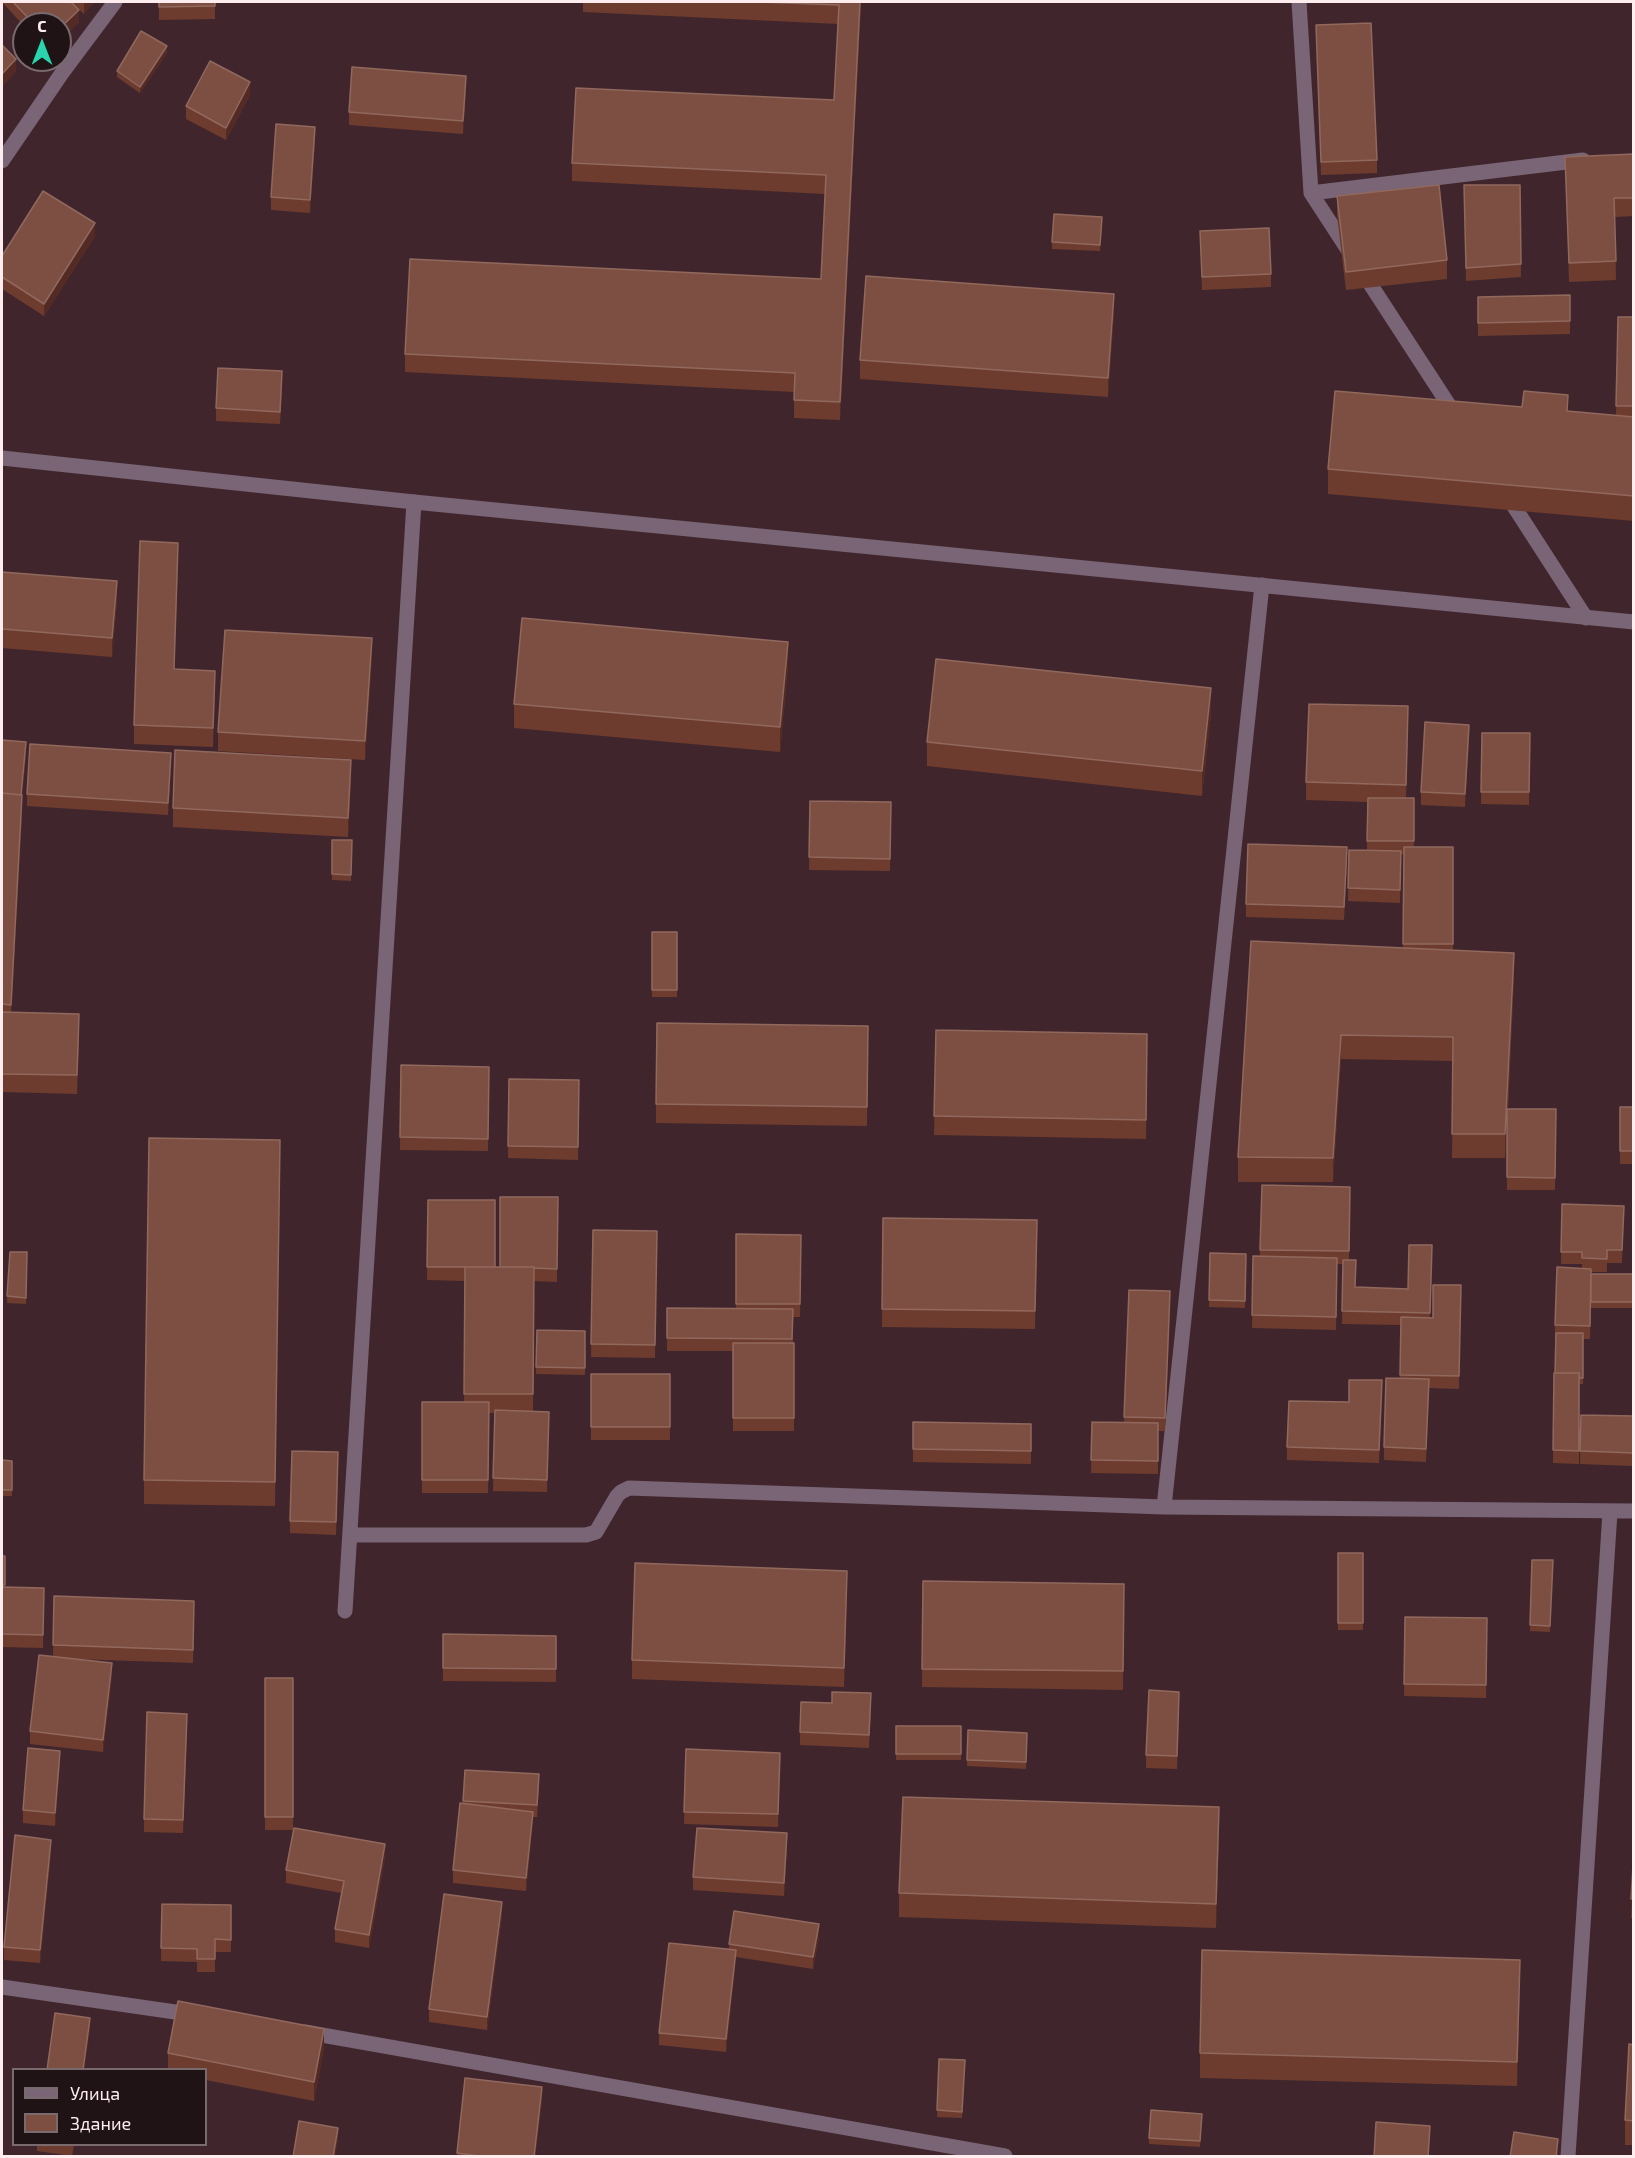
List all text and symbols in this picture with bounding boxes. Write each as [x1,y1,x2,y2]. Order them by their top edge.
north arrow [12,12,72,72]
text: С [37,16,47,35]
legend [12,2068,207,2146]
text: Улица [70,2082,120,2104]
text: Здание [70,2112,131,2134]

